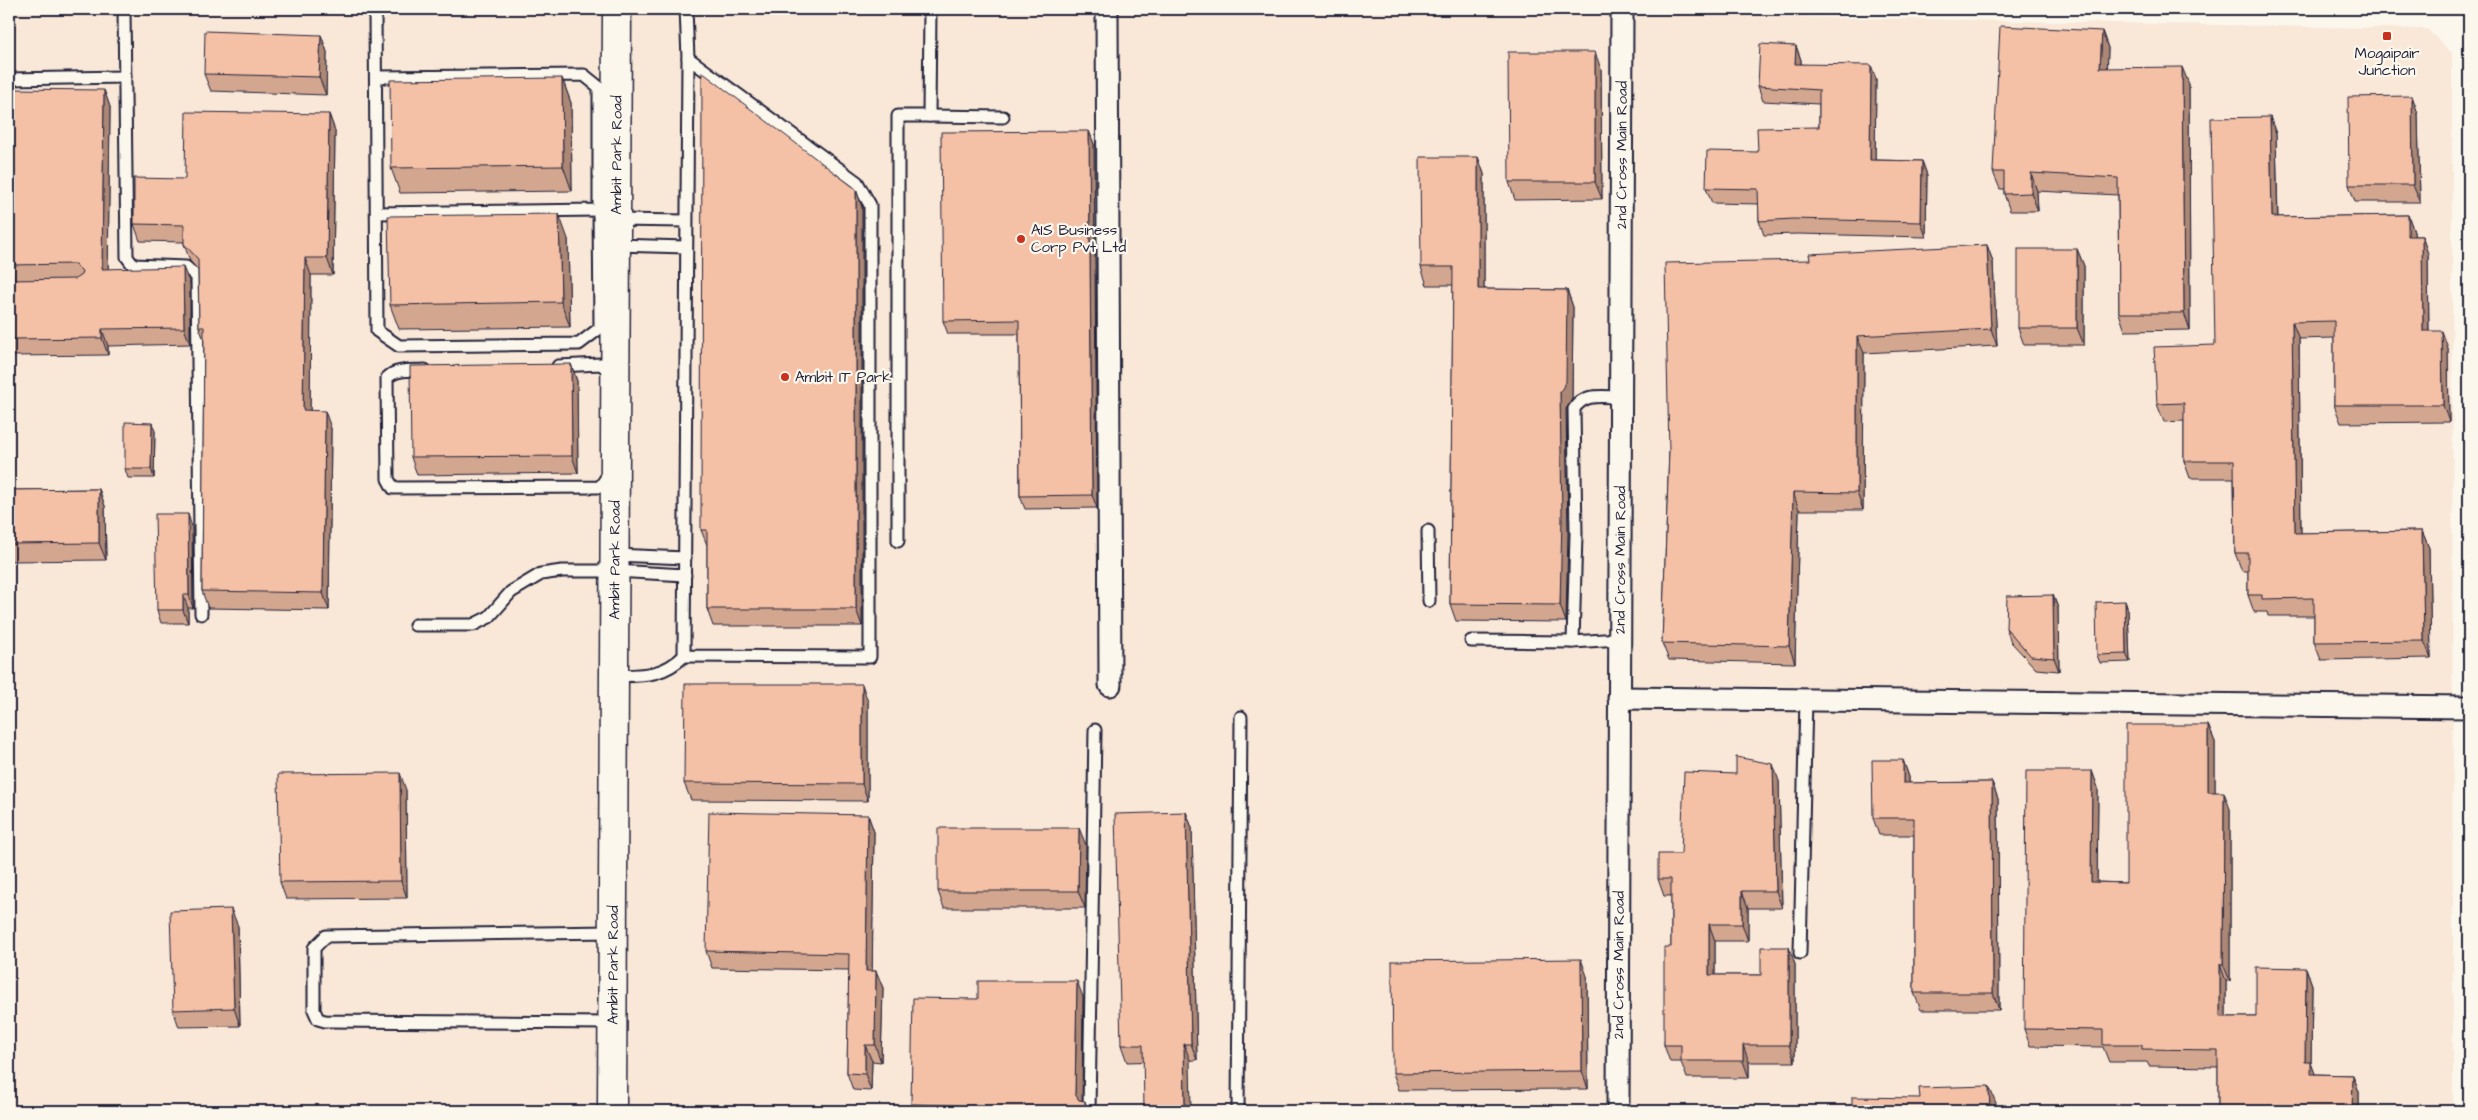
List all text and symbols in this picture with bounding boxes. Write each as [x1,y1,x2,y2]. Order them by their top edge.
marker: Mogaipair Junction [2381,30,2393,42]
place label: Mogaipair Junction [2354,43,2420,81]
street label: 2nd Cross Main Road [1611,80,1632,229]
street label: Ambit Park Road [606,95,627,215]
place label: AIS Business Corp Pvt Ltd [1031,220,1127,258]
marker: AIS Business Corp Pvt Ltd [1015,233,1027,245]
place label: Ambit IT Park [795,367,891,388]
marker: Ambit IT Park [779,371,791,383]
street label: 2nd Cross Main Road [1609,485,1631,634]
street label: Ambit Park Road [604,500,625,620]
street label: 2nd Cross Main Road [1608,890,1629,1039]
street label: Ambit Park Road [602,905,623,1025]

